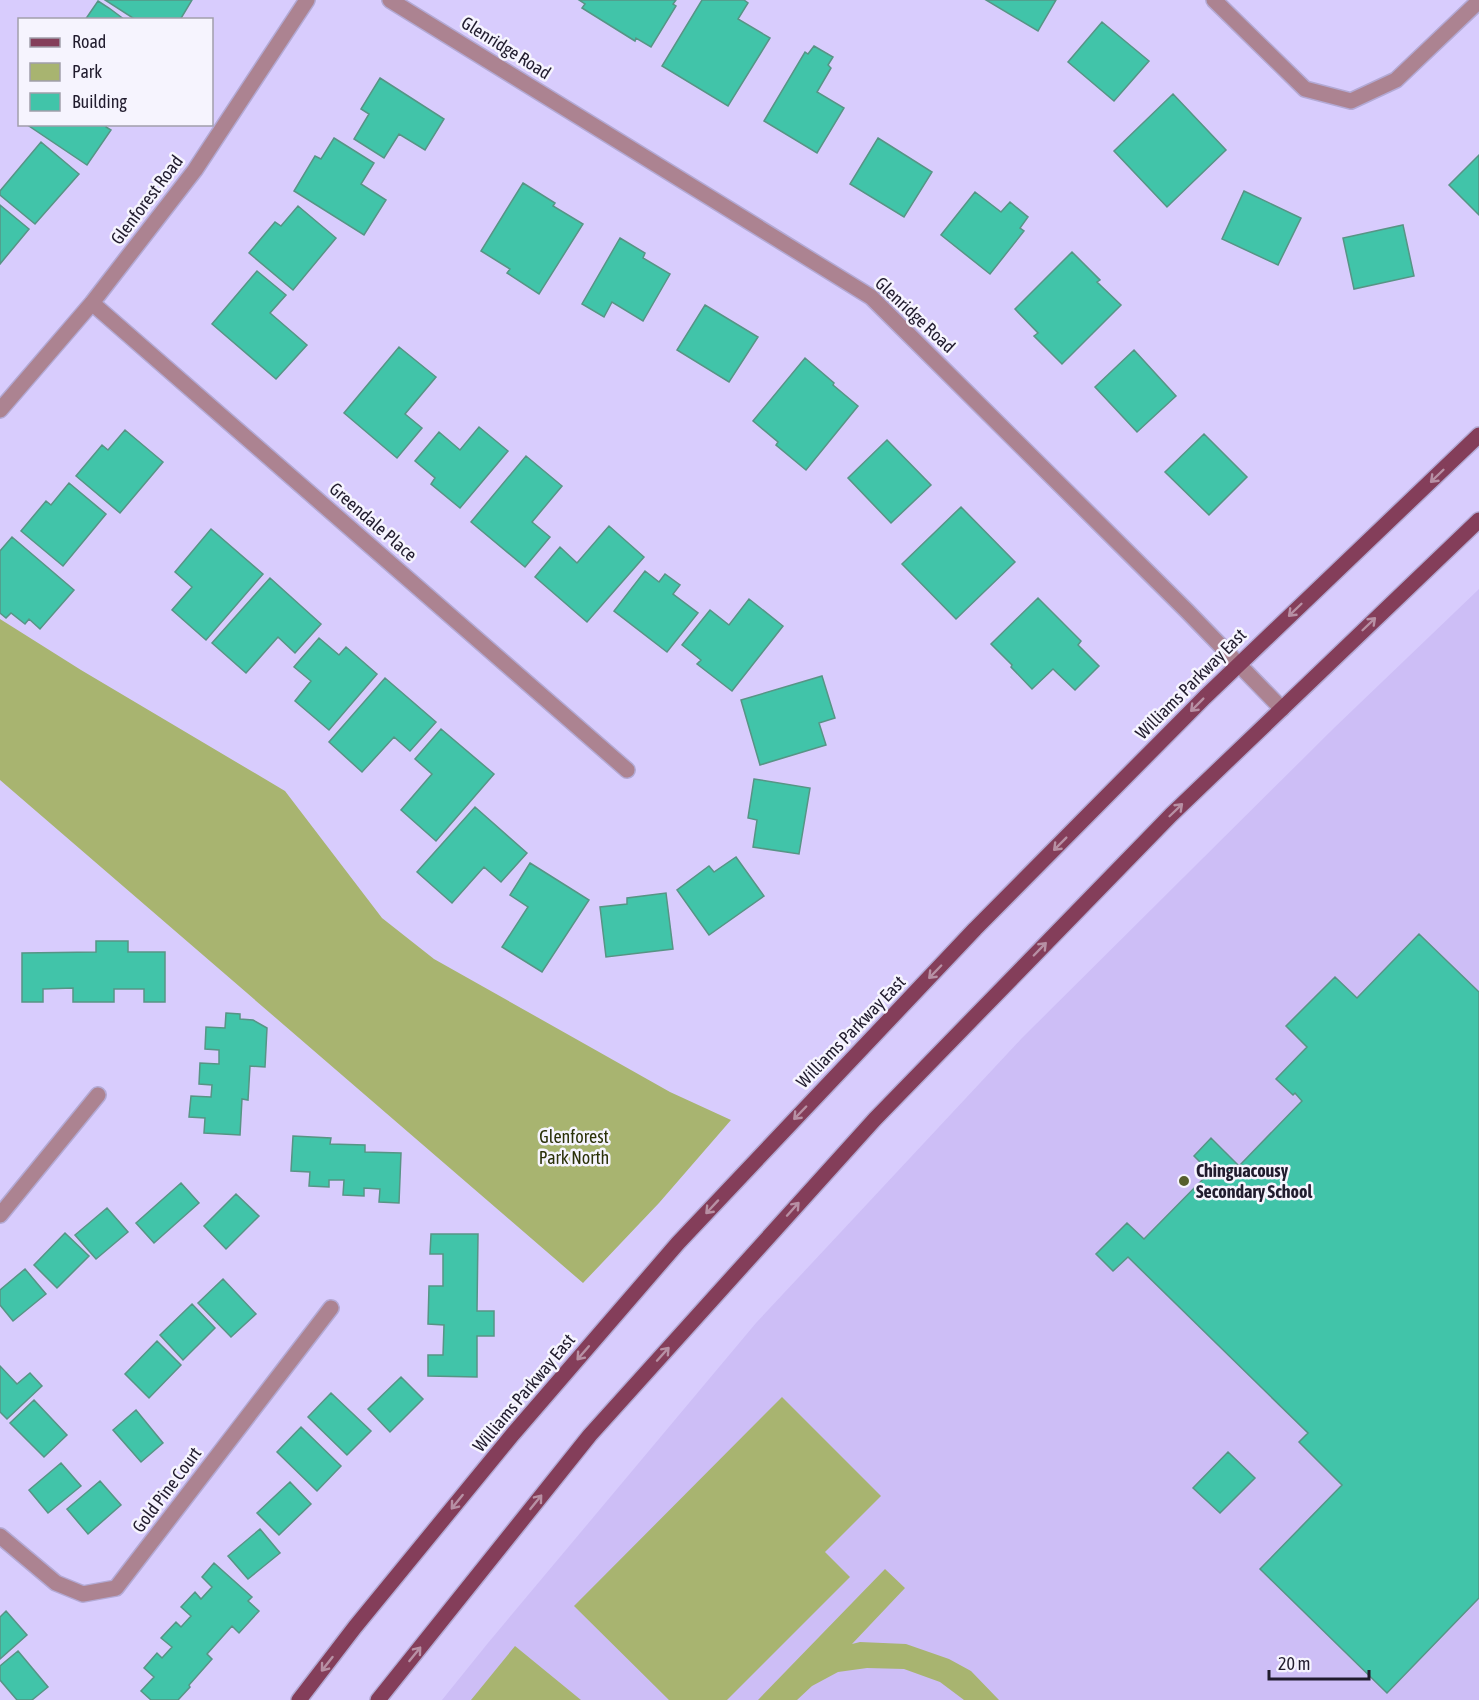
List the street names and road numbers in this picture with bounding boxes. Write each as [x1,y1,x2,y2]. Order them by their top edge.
street label: Glenridge Road [458,12,555,83]
street label: Glenforest Road [106,151,187,248]
street label: Glenridge Road [871,272,960,357]
street label: Greendale Place [325,478,421,565]
street label: Williams Parkway East [1131,624,1250,743]
street label: Williams Parkway East [792,971,909,1092]
street label: Williams Parkway East [468,1329,579,1456]
street label: Gold Pine Court [128,1443,205,1536]

